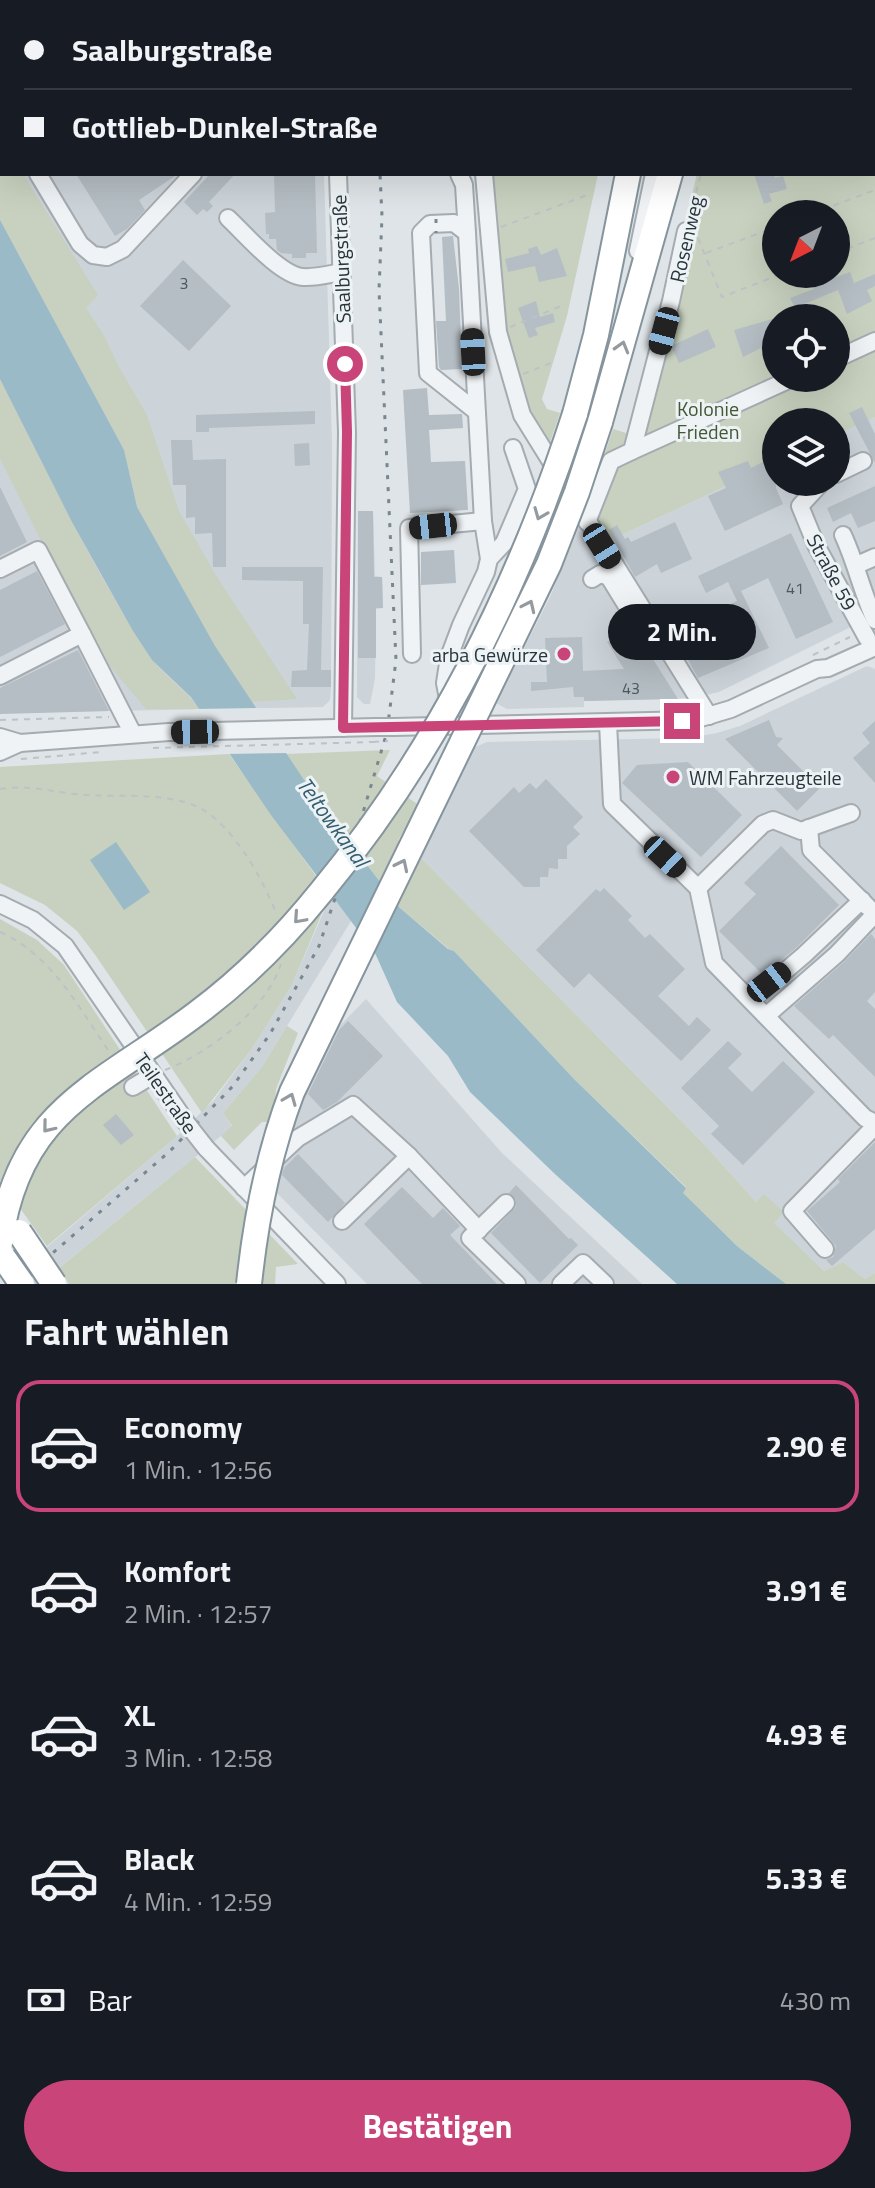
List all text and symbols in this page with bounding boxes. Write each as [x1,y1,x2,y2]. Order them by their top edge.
text: Saalburgstraße [72,27,272,73]
text: Gottlieb-Dunkel-Straße [72,104,378,150]
street label: Rosenweg [661,193,711,285]
street label: Saalburgstraße [323,194,359,324]
north arrow [762,200,850,288]
map controls [762,200,850,496]
house number: 3 [180,271,188,295]
button: locate [762,304,850,392]
car [646,305,682,357]
car [460,327,486,377]
one-way arrow [613,341,629,355]
route start [327,346,363,382]
park label: Kolonie Frieden [677,393,739,447]
button: layers [762,408,850,496]
one-way arrow [533,506,549,520]
car [408,512,458,540]
car [579,519,625,573]
street label: Straße 59 [799,528,865,616]
house number: 41 [786,576,804,600]
one-way arrow [519,600,535,615]
callout: 2 Min. [608,605,756,661]
text: 2 Min. [647,612,717,651]
place label: arba Gewürze [432,639,548,670]
marker: arba Gewürze [555,645,573,663]
house number: 43 [622,676,640,700]
route end [664,703,700,739]
car [171,720,219,744]
place label: WM Fahrzeugteile [689,762,842,793]
marker: WM Fahrzeugteile [664,768,682,786]
water label: Teltowkanal [289,770,379,876]
car [639,832,691,882]
one-way arrow [392,859,408,873]
one-way arrow [295,908,309,923]
car [743,958,795,1006]
street label: Teilestraße [127,1046,205,1140]
one-way arrow [280,1093,296,1107]
one-way arrow [43,1117,58,1132]
text: Fahrt wählen [24,1304,229,1359]
text: Economy [124,1404,242,1450]
icon: car [28,1410,100,1482]
text: 2.90 € [766,1423,847,1469]
text: 1 Min. · 12:56 [124,1450,272,1489]
text: Komfort [124,1548,231,1594]
icon: car [28,1554,100,1626]
text: 3.91 € [766,1567,847,1613]
text: 2 Min. · 12:57 [124,1594,272,1633]
text: XL [124,1692,155,1738]
icon: car [28,1698,100,1770]
text: 4.93 € [766,1711,847,1757]
text: 3 Min. · 12:58 [124,1738,272,1777]
text: Black [124,1836,195,1882]
icon: car [28,1842,100,1914]
text: 5.33 € [766,1855,847,1901]
text: 4 Min. · 12:59 [124,1882,272,1921]
text: Bar [88,1977,132,2023]
icon: cash [24,1978,68,2022]
text: 430 m [780,1981,851,2020]
button: Bestätigen [24,2080,851,2172]

